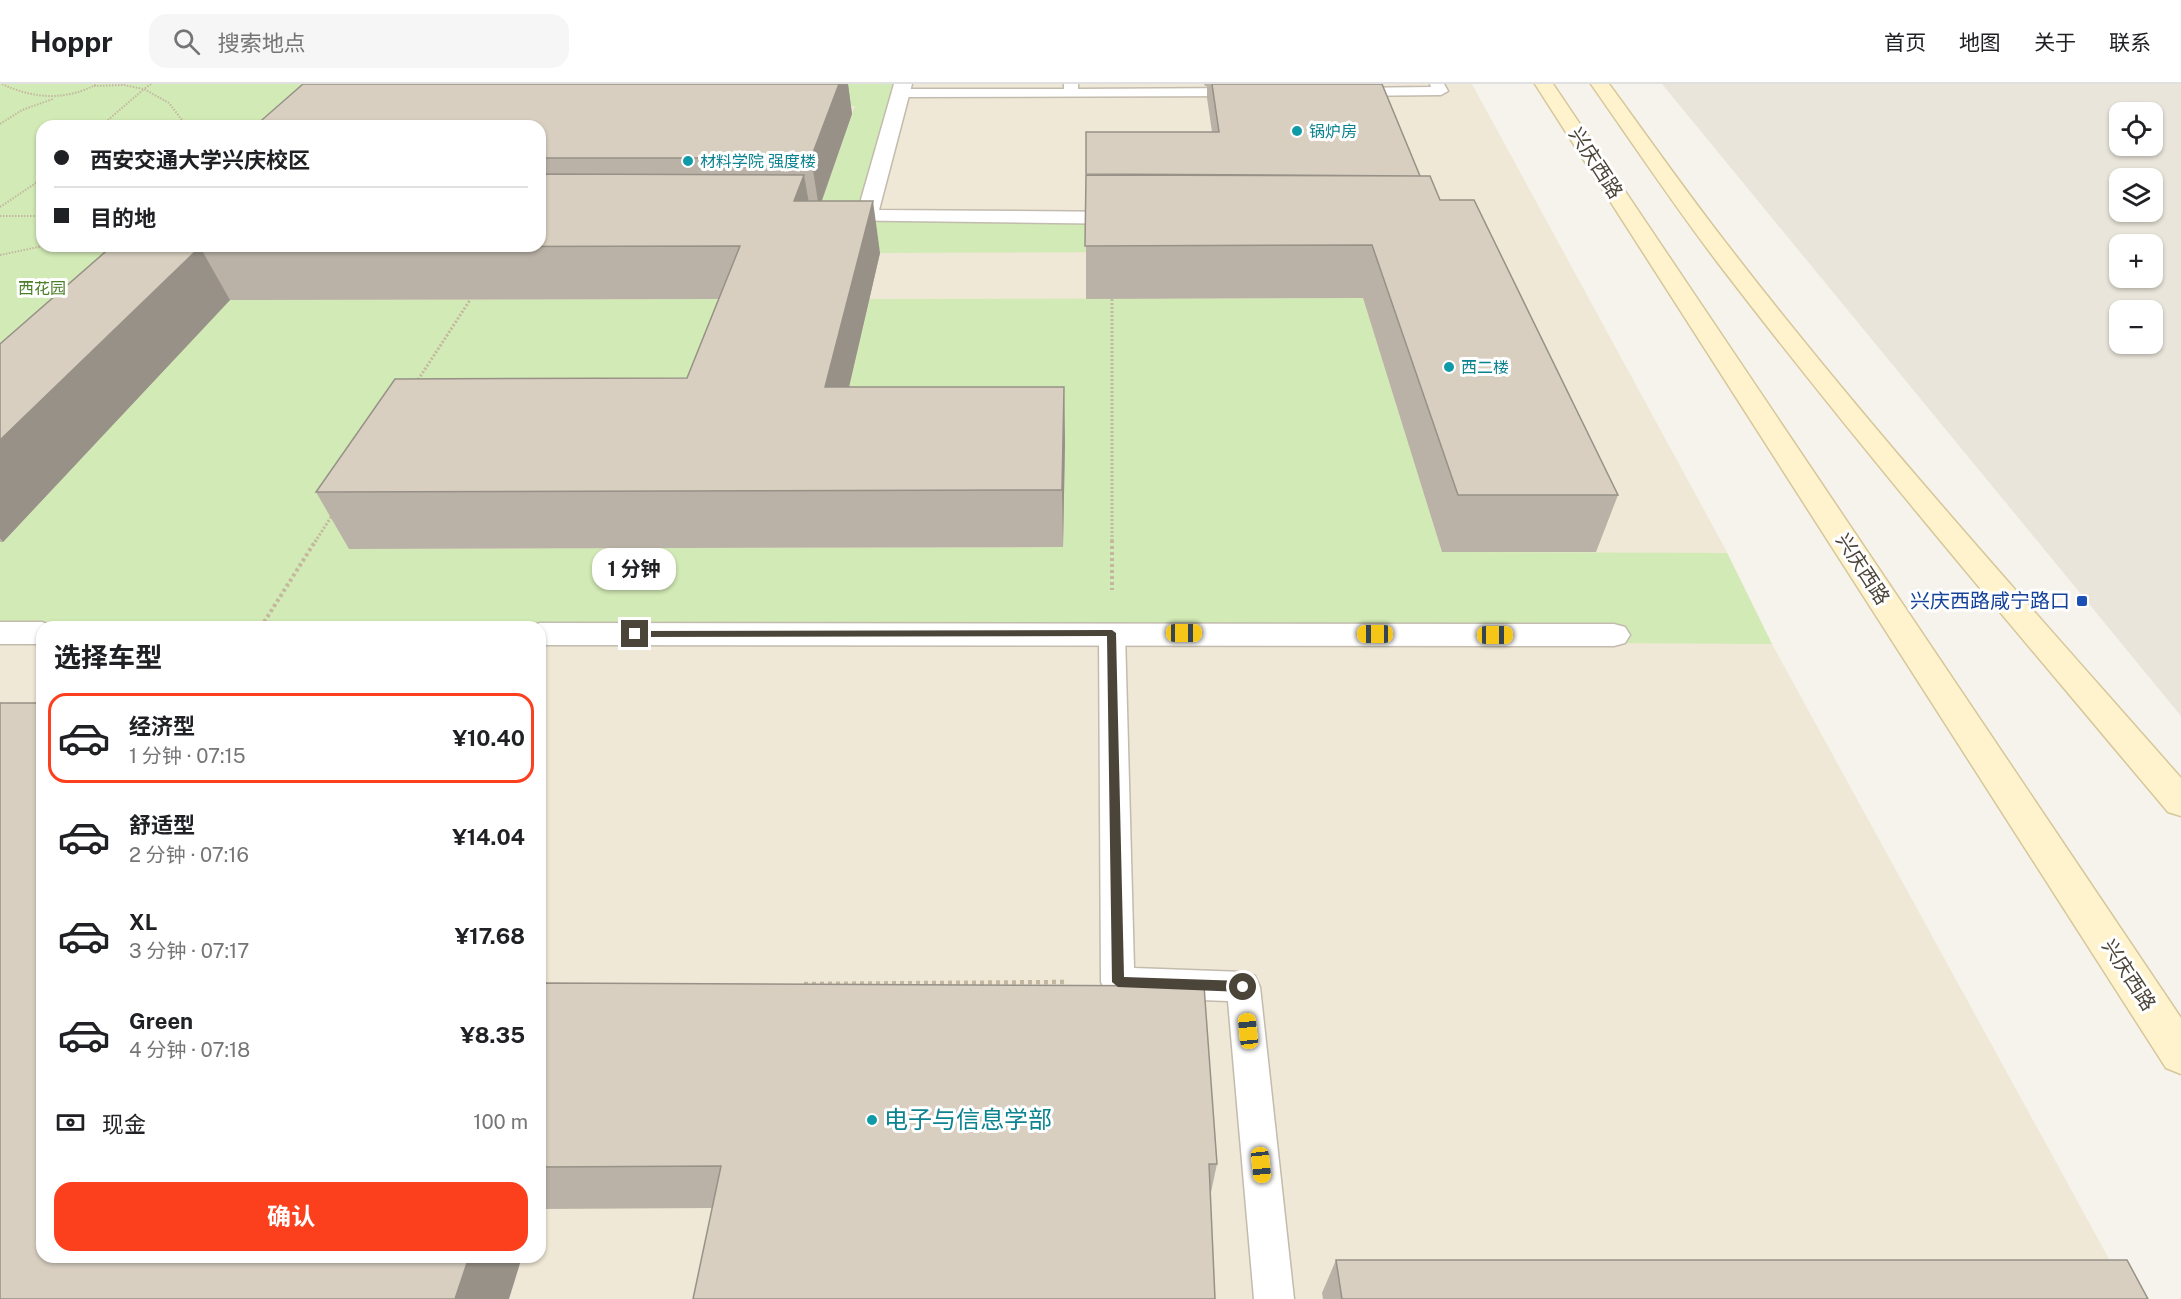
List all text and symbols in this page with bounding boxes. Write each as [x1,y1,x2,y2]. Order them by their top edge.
search box [149,14,569,68]
text: Hoppr [30,25,113,58]
icon: search [170,25,203,58]
text: 搜索地点 [218,30,306,56]
text: 首页 [1884,30,1926,55]
text: 地图 [1959,30,2001,55]
text: 关于 [2034,30,2076,55]
text: 联系 [2109,30,2151,55]
map controls [2109,102,2163,354]
button: locate [2109,102,2163,156]
place label: 锅炉房 [1309,122,1357,141]
street label: 兴庆西路 [1564,123,1628,203]
marker: 锅炉房 [1290,124,1304,138]
text: 西安交通大学兴庆校区 [90,147,310,173]
place label: 材料学院 强度楼 [700,152,816,171]
marker: 材料学院 强度楼 [681,154,695,168]
button: layers [2109,168,2163,222]
text: 目的地 [90,205,156,231]
button: + [2109,234,2163,288]
park label: 西花园 [18,279,66,298]
button: − [2109,300,2163,354]
place label: 西二楼 [1461,358,1509,377]
marker: 西二楼 [1442,360,1456,374]
street label: 兴庆西路 [1831,529,1895,609]
callout: 1 分钟 [593,547,677,589]
text: 1 分钟 [607,557,661,581]
place label: 兴庆西路咸宁路口 [1910,589,2070,613]
marker: 兴庆西路咸宁路口 [2075,594,2089,608]
route end [621,620,648,647]
car [1166,624,1202,642]
car [1357,625,1393,643]
car [1477,626,1513,644]
text: 选择车型 [54,641,162,673]
icon: car [57,711,111,765]
text: 经济型 [129,713,195,739]
text: ¥10.40 [452,725,525,751]
text: 1 分钟 · 07:15 [129,744,246,768]
icon: car [57,810,111,864]
text: 舒适型 [129,812,195,838]
text: ¥14.04 [452,824,525,850]
text: 2 分钟 · 07:16 [129,843,249,867]
icon: car [57,909,111,963]
text: XL [129,909,157,935]
text: ¥17.68 [455,923,525,949]
street label: 兴庆西路 [2097,935,2161,1015]
text: 3 分钟 · 07:17 [129,939,249,963]
route start [1229,973,1256,1000]
icon: car [57,1008,111,1062]
text: Green [129,1008,193,1034]
car [1237,1012,1259,1050]
text: ¥8.35 [460,1022,525,1048]
text: 4 分钟 · 07:18 [129,1038,250,1062]
place label: 电子与信息学部 [884,1105,1052,1133]
icon: cash [54,1106,87,1139]
text: 100 m [473,1110,528,1134]
text: 现金 [102,1111,146,1137]
marker: 电子与信息学部 [865,1113,879,1127]
car [1250,1146,1272,1184]
button: 确认 [54,1182,528,1251]

